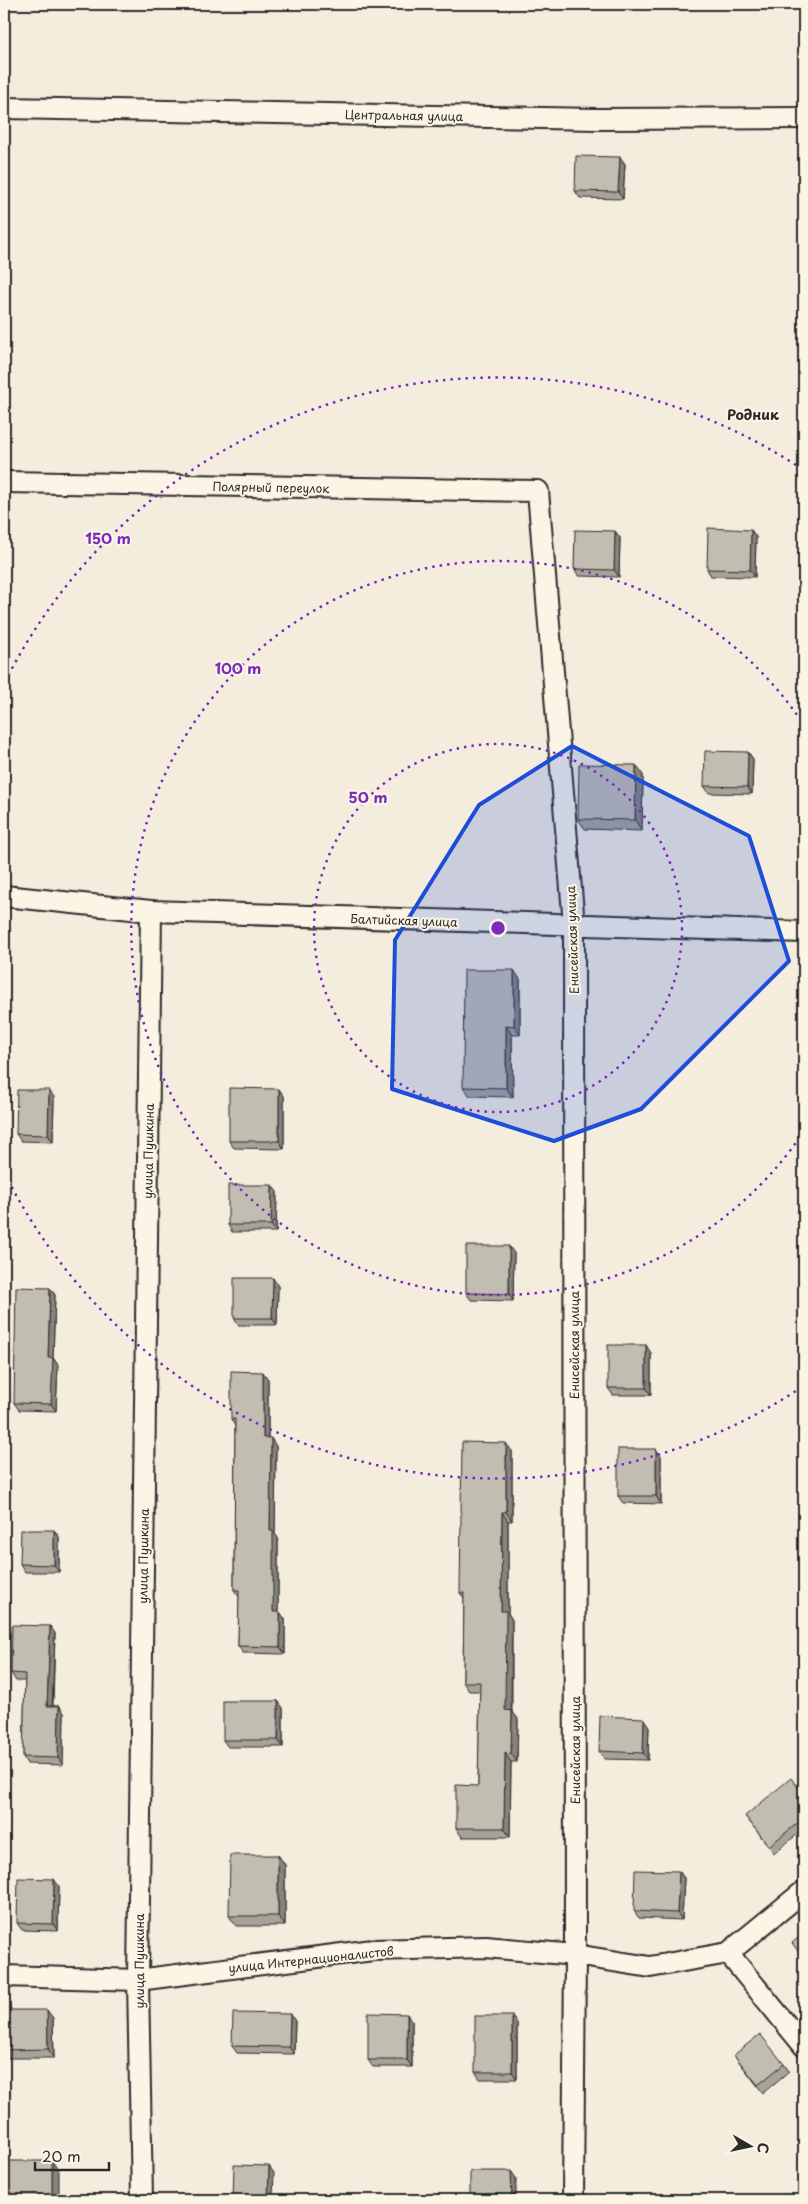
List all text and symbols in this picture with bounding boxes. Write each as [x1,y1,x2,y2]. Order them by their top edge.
street label: Центральная улица [345,105,464,125]
district label: Родник [727,404,779,425]
street label: Полярный переулок [212,477,330,497]
text: 150 m [85,526,131,549]
text: 100 m [215,656,261,679]
text: 50 m [349,785,387,808]
street label: Енисейская улица [561,885,583,994]
street label: Балтийская улица [350,909,458,931]
centre of rings [489,919,507,937]
street label: улица Пушкина [138,1103,158,1199]
street label: Енисейская улица [565,1290,583,1399]
street label: улица Пушкина [133,1508,153,1604]
street label: Енисейская улица [566,1695,584,1804]
street label: улица Пушкина [130,1913,148,2009]
street label: улица Интернационалистов [228,1941,395,1977]
north arrow [726,2122,776,2172]
scale bar [35,2139,109,2171]
text: С [752,2141,775,2155]
text: 20 m [42,2144,81,2167]

